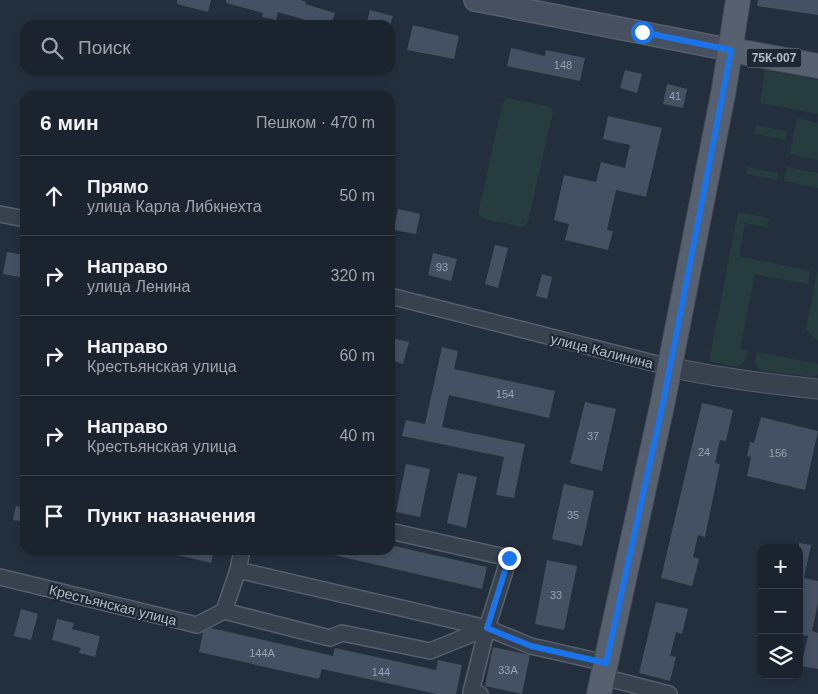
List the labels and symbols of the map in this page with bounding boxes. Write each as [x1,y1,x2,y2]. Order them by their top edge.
route start [631,21,654,44]
road number: 75К-007 [746,48,802,68]
house number: 148 [554,59,572,71]
house number: 41 [669,90,681,102]
house number: 93 [436,261,448,273]
street label: улица Калинина [549,330,655,372]
house number: 154 [496,388,514,400]
house number: 37 [587,430,599,442]
house number: 24 [698,446,710,458]
house number: 156 [769,447,787,459]
house number: 35 [567,509,579,521]
route end [498,547,521,570]
street label: Крестьянская улица [48,581,179,629]
house number: 33 [550,589,562,601]
house number: 144А [249,647,276,659]
house number: 33А [498,664,518,676]
house number: 144 [372,666,390,678]

